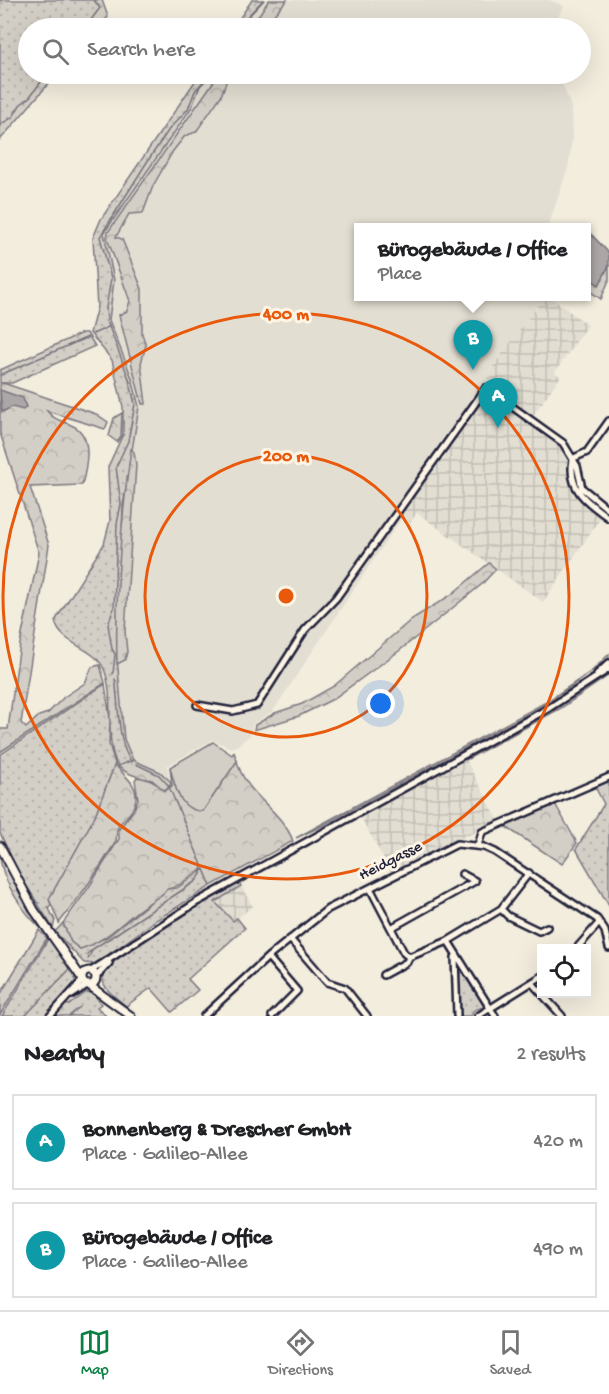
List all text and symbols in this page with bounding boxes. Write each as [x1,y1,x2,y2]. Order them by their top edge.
search box [18,18,591,84]
icon: search [39,35,72,68]
text: Search here [87,38,195,64]
popup [354,223,591,301]
text: Bürogebäude / Office [378,238,567,264]
text: Place [378,264,422,287]
text: 400 m [262,305,309,326]
pin: B [454,320,492,370]
pin: A [478,378,518,428]
text: 200 m [263,447,309,468]
centre of rings [276,586,296,606]
your location [366,689,395,718]
street label: Heidgasse [356,838,426,886]
map controls [537,944,591,998]
button: locate [537,944,591,998]
text: Nearby [24,1040,105,1071]
text: 2 results [516,1044,585,1067]
text: Bonnenberg & Drescher GmbH [83,1118,351,1144]
text: A [40,1131,51,1154]
text: 420 m [533,1131,583,1154]
text: Place · Galileo-Allee [83,1144,248,1167]
text: Bürogebäude / Office [83,1226,272,1252]
text: B [40,1239,51,1262]
text: 490 m [533,1239,583,1262]
text: Place · Galileo-Allee [83,1252,248,1275]
tab: Map [78,1326,111,1381]
tab: Directions [268,1326,333,1381]
tab: Saved [490,1326,531,1381]

